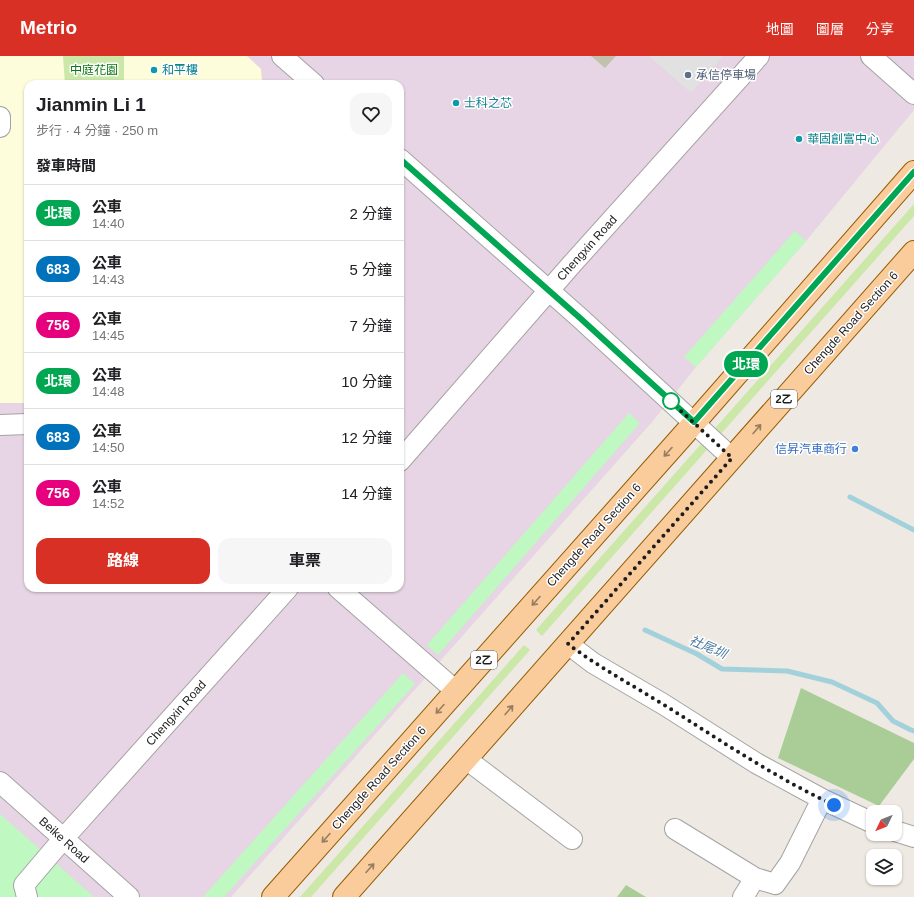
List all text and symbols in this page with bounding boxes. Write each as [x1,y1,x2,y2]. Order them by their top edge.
text: Metrio [20,17,77,38]
text: 地圖 [766,21,794,37]
text: 圖層 [816,21,844,37]
text: 分享 [866,21,894,37]
park label: 中庭花園 [70,63,118,77]
place label: 和平樓 [162,63,198,77]
marker: 和平樓 [149,65,159,75]
place label: 承信停車場 [696,68,756,82]
marker: 承信停車場 [683,70,693,80]
button: heart [350,93,392,135]
text: Jianmin Li 1 [36,94,146,115]
place label: 士科之芯 [464,96,512,110]
marker: 士科之芯 [451,98,461,108]
text: 步行 · 4 分鐘 · 250 m [36,123,158,138]
place label: 華固創富中心 [807,132,879,146]
marker: 華固創富中心 [794,134,804,144]
text: 發車時間 [36,157,96,174]
text: 公車 [92,198,122,215]
text: 北環 [44,205,72,221]
text: 2 分鐘 [349,205,392,222]
street label: Chengxin Road [554,213,620,283]
text: 14:40 [92,216,125,231]
text: 公車 [92,254,122,271]
text: 683 [46,261,70,277]
text: 5 分鐘 [349,261,392,278]
street label: Chengde Road Section 6 [801,268,901,378]
text: 14:43 [92,272,125,287]
text: 公車 [92,310,122,327]
text: 756 [46,317,70,333]
text: 7 分鐘 [349,317,392,334]
text: 14:45 [92,328,125,343]
line badge: 北環 [728,351,764,377]
text: 北環 [732,356,760,372]
text: 公車 [92,366,122,383]
text: 北環 [44,373,72,389]
text: 10 分鐘 [341,373,392,390]
text: 14:48 [92,384,125,399]
road number: 2乙 [771,390,797,408]
unlabelled marker [662,392,680,410]
text: 公車 [92,422,122,439]
one-way arrow [753,423,762,434]
text: 683 [46,429,70,445]
text: 12 分鐘 [341,429,392,446]
text: 14:50 [92,440,125,455]
place label: 信昇汽車商行 [775,442,847,456]
marker: 信昇汽車商行 [850,444,860,454]
one-way arrow [664,446,673,457]
text: 公車 [92,478,122,495]
street label: Chengde Road Section 6 [544,480,644,590]
text: 756 [46,485,70,501]
text: 14 分鐘 [341,485,392,502]
text: 14:52 [92,496,125,511]
button: 路線 [36,538,210,584]
button: 車票 [218,538,392,584]
one-way arrow [531,596,540,607]
water label: 社尾圳 [687,632,731,662]
road number: 2乙 [471,651,497,669]
street label: Chengxin Road [143,678,209,748]
one-way arrow [435,704,445,714]
one-way arrow [505,705,514,715]
street label: Chengde Road Section 6 [329,723,429,833]
your location [824,795,844,815]
north arrow [866,805,902,841]
map controls [866,805,902,885]
street label: Beike Road [36,814,92,866]
one-way arrow [321,832,330,843]
button: layers [866,849,902,885]
one-way arrow [365,863,374,873]

